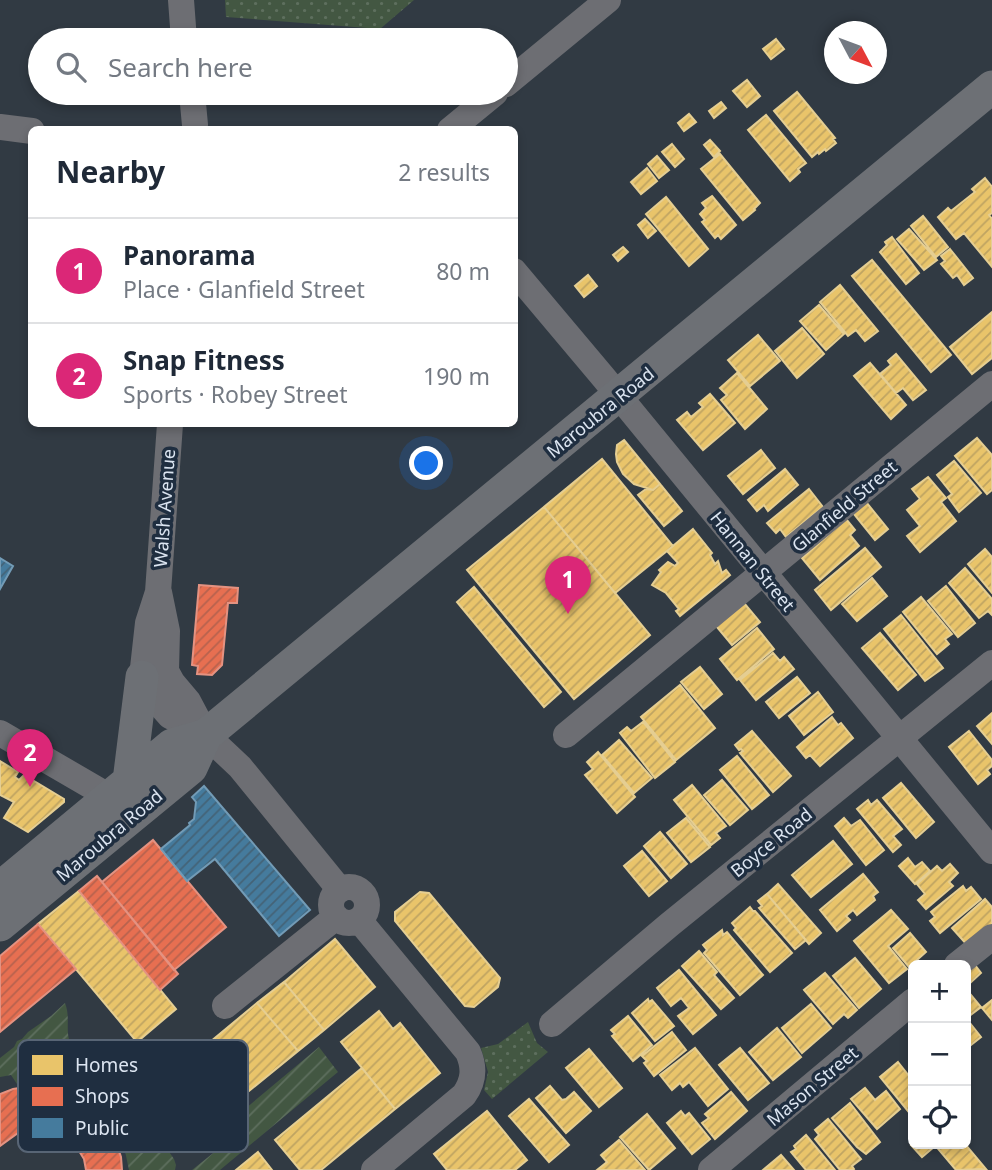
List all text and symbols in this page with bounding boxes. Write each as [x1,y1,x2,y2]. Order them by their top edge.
north arrow [824,21,887,84]
search box [28,28,518,105]
icon: search [52,48,90,86]
text: Search here [108,49,253,85]
text: Nearby [56,151,165,192]
text: 2 results [398,156,490,188]
text: Panorama [123,237,255,273]
text: 1 [72,255,86,287]
text: 80 m [436,255,490,287]
text: Place · Glanfield Street [123,273,365,305]
text: Snap Fitness [123,342,285,378]
text: 2 [72,360,86,392]
text: 190 m [423,360,490,392]
street label: Maroubra Road [541,361,659,463]
text: Sports · Robey Street [123,378,347,410]
your location [409,446,443,480]
street label: Walsh Avenue [148,448,180,568]
street label: Glanfield Street [786,455,902,557]
street label: Hannan Street [705,506,801,616]
pin: 1 [545,556,591,614]
pin: 2 [7,729,53,787]
street label: Maroubra Road [51,783,167,887]
street label: Boyce Road [725,802,817,882]
map controls [908,960,971,1149]
button: + [908,960,971,1023]
button: − [908,1023,971,1086]
legend [18,1040,248,1152]
street label: Mason Street [761,1040,863,1131]
text: Homes [75,1052,138,1078]
text: Shops [75,1083,129,1109]
button: locate [908,1086,971,1149]
text: Public [75,1115,129,1141]

